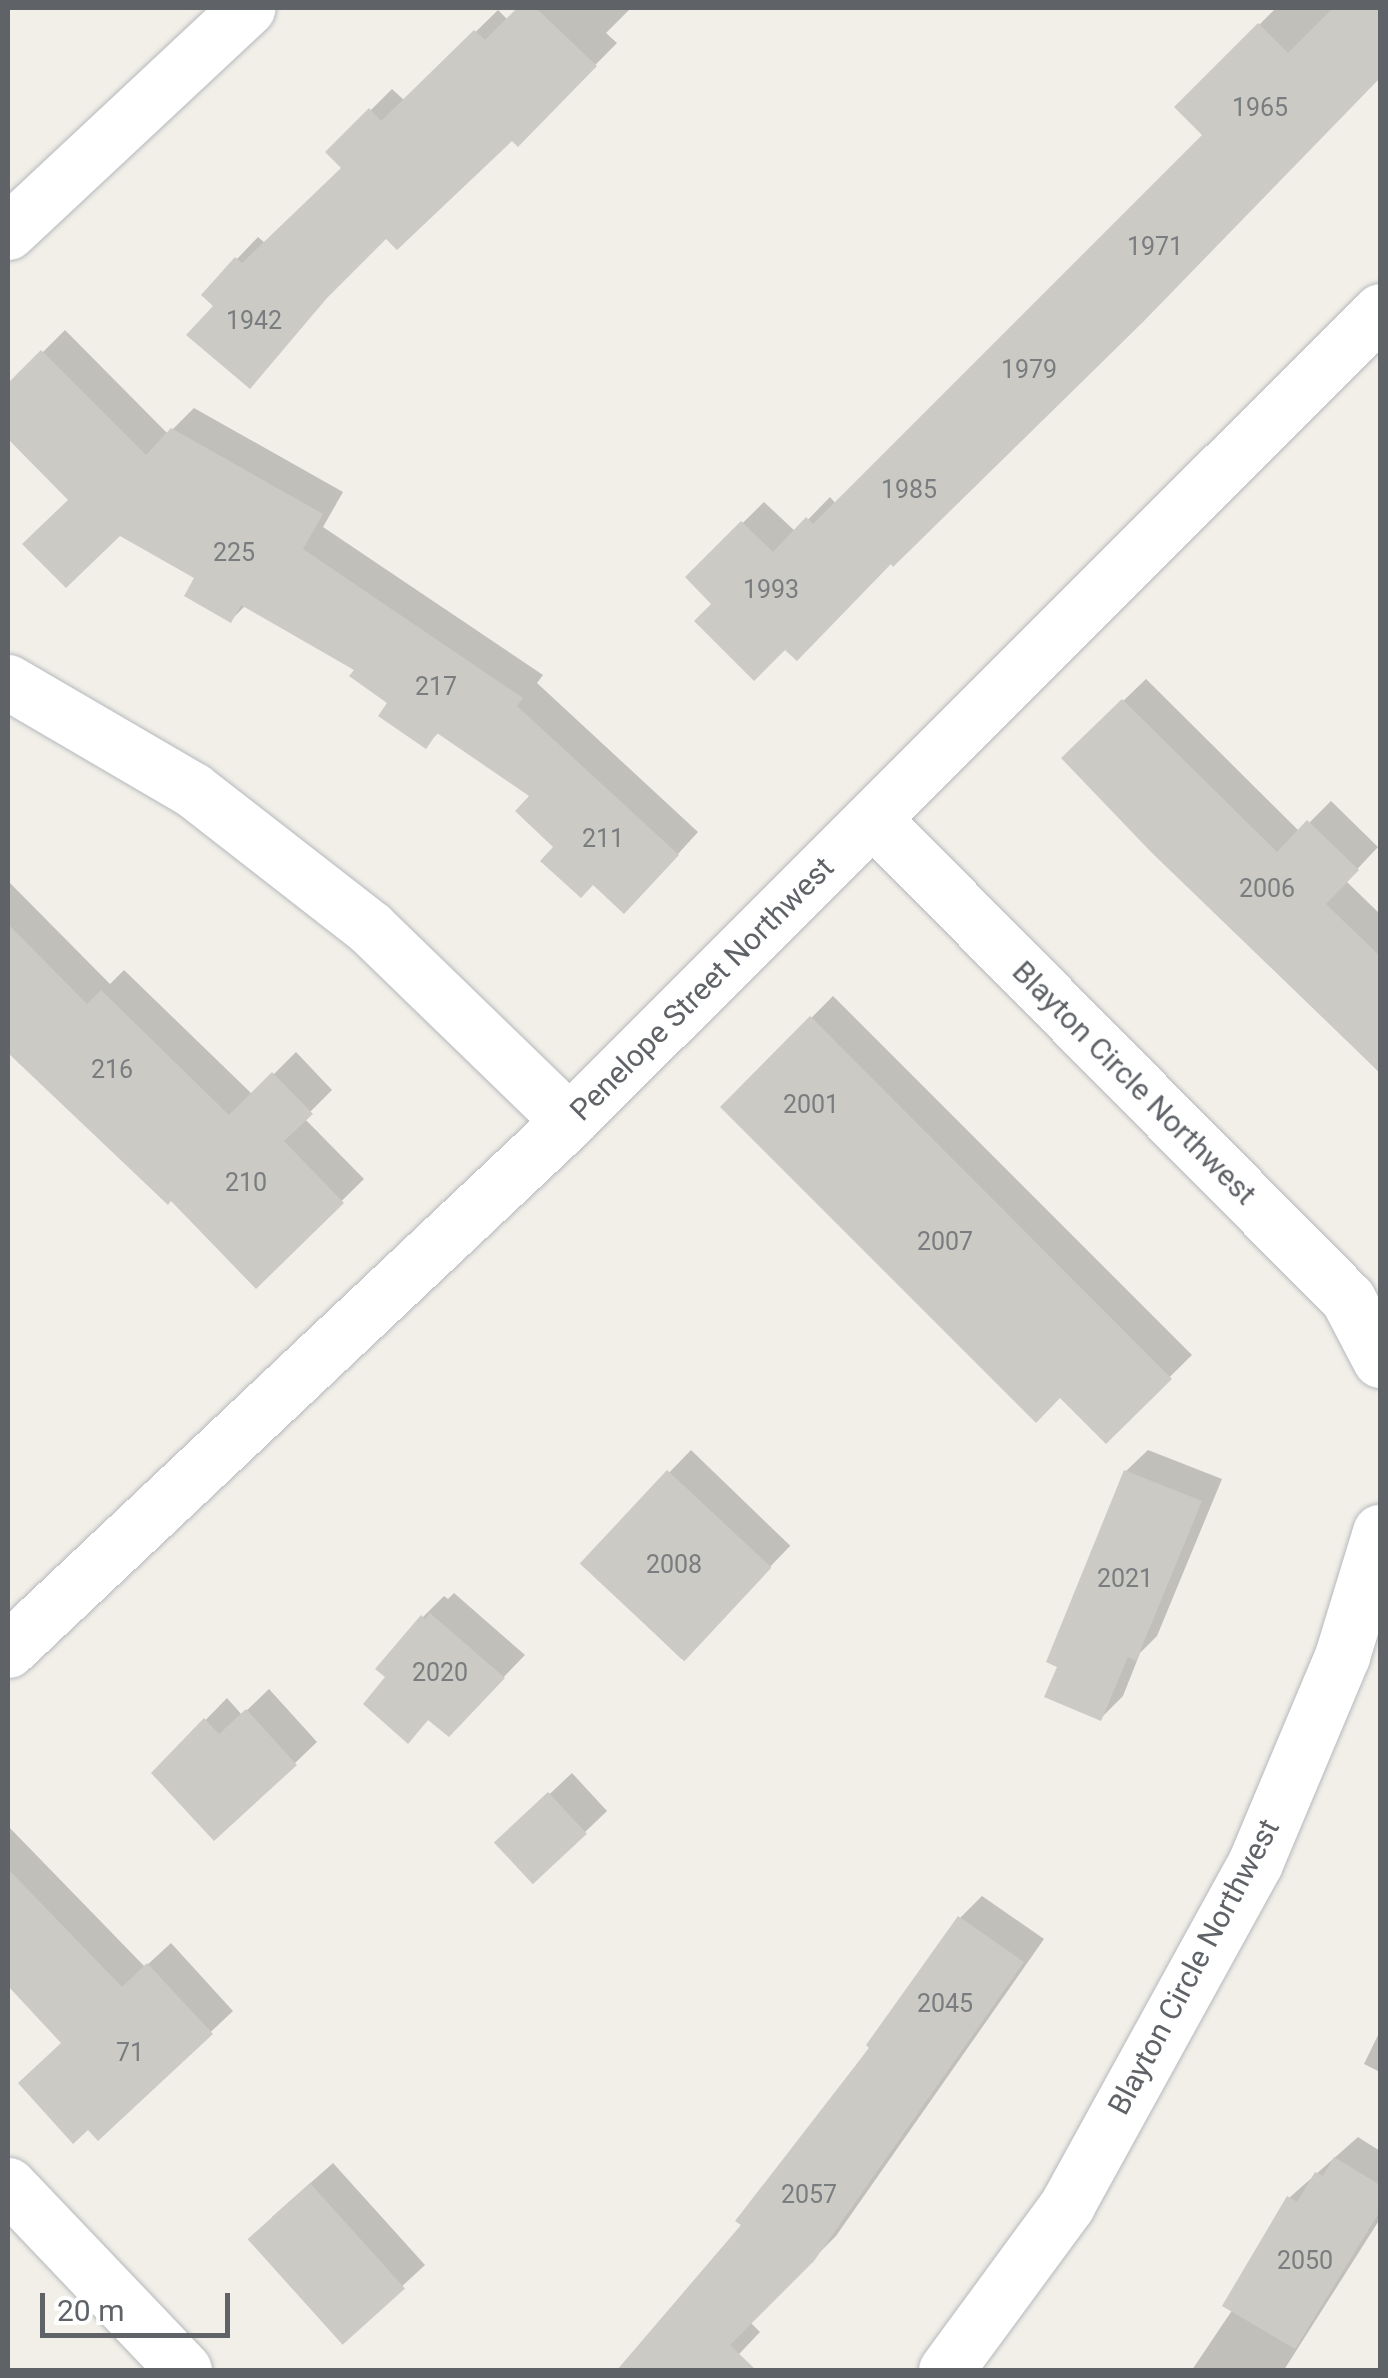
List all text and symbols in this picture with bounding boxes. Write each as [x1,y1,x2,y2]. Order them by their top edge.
house number: 1965 [1232,93,1288,123]
house number: 1971 [1127,232,1183,262]
house number: 1942 [226,306,282,336]
house number: 1979 [1001,355,1057,385]
house number: 1985 [881,475,937,505]
house number: 225 [213,538,255,568]
house number: 1993 [743,575,799,605]
house number: 217 [415,672,457,702]
house number: 211 [582,824,624,854]
street label: Penelope Street Northwest [563,850,841,1128]
house number: 2006 [1239,874,1295,904]
street label: Blayton Circle Northwest [1005,954,1263,1212]
house number: 216 [91,1055,133,1085]
house number: 2001 [783,1090,839,1120]
house number: 210 [225,1168,267,1198]
house number: 2007 [917,1227,973,1257]
house number: 2008 [646,1550,702,1580]
house number: 2021 [1097,1564,1153,1594]
house number: 2020 [412,1658,468,1688]
street label: Blayton Circle Northwest [1101,1813,1287,2121]
house number: 2045 [917,1989,973,2019]
house number: 71 [116,2038,144,2068]
house number: 2057 [781,2180,837,2210]
house number: 2050 [1277,2246,1333,2276]
scale bar [45,2273,235,2335]
text: 20 m [57,2293,124,2328]

